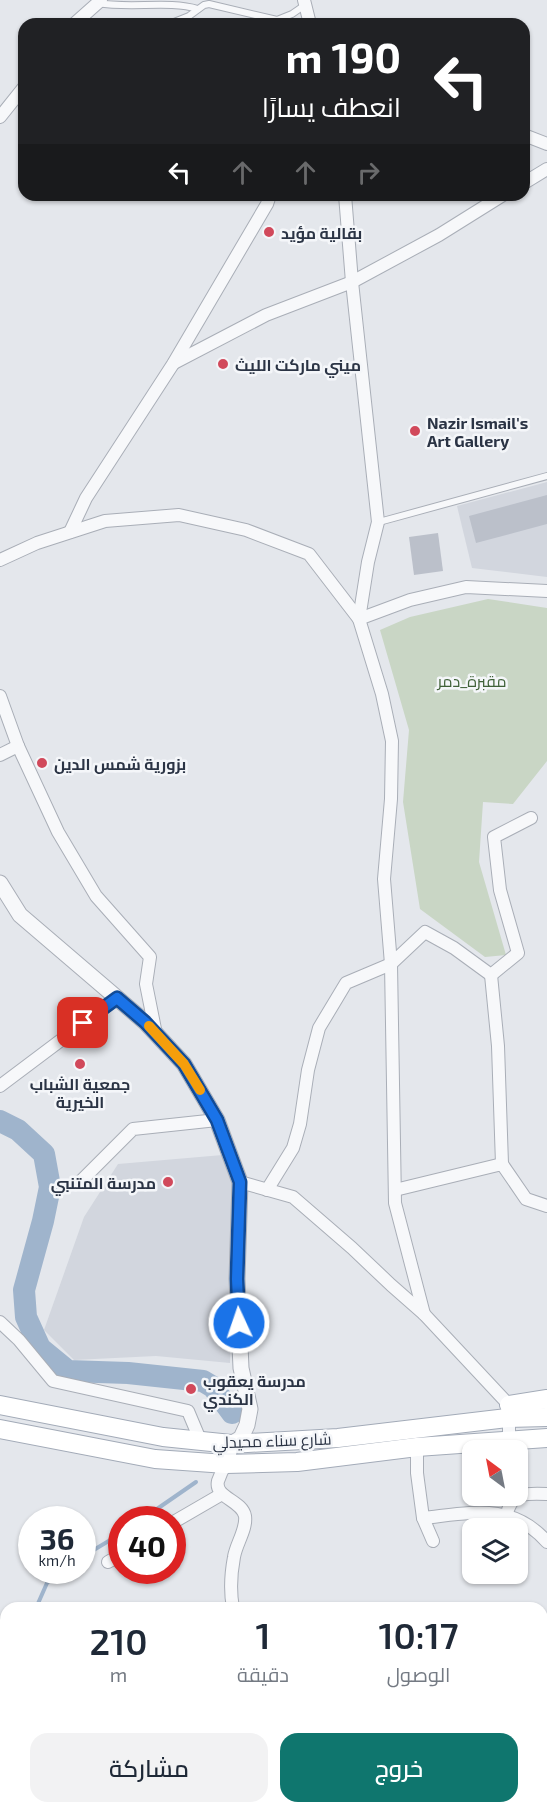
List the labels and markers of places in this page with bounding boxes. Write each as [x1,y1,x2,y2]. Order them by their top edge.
place label: بقالية مؤيد [281,223,362,243]
marker: بقالية مؤيد [262,225,276,239]
place label: ميني ماركت الليث [235,355,361,378]
marker: ميني ماركت الليث [216,357,230,371]
place label: Nazir Ismail's Art Gallery [427,413,528,451]
marker: Nazir Ismail's Art Gallery [408,424,422,438]
place label: بزورية شمس الدين [54,754,186,774]
marker: بزورية شمس الدين [35,756,49,770]
pin [57,997,108,1048]
marker: جمعية الشباب الخيرية [73,1057,87,1071]
place label: جمعية الشباب الخيرية [30,1074,130,1112]
place label: مدرسة المتنبي [51,1173,156,1196]
marker: مدرسة المتنبي [161,1175,175,1189]
place label: مدرسة يعقوب الكندي [203,1371,306,1412]
marker: مدرسة يعقوب الكندي [184,1382,198,1396]

